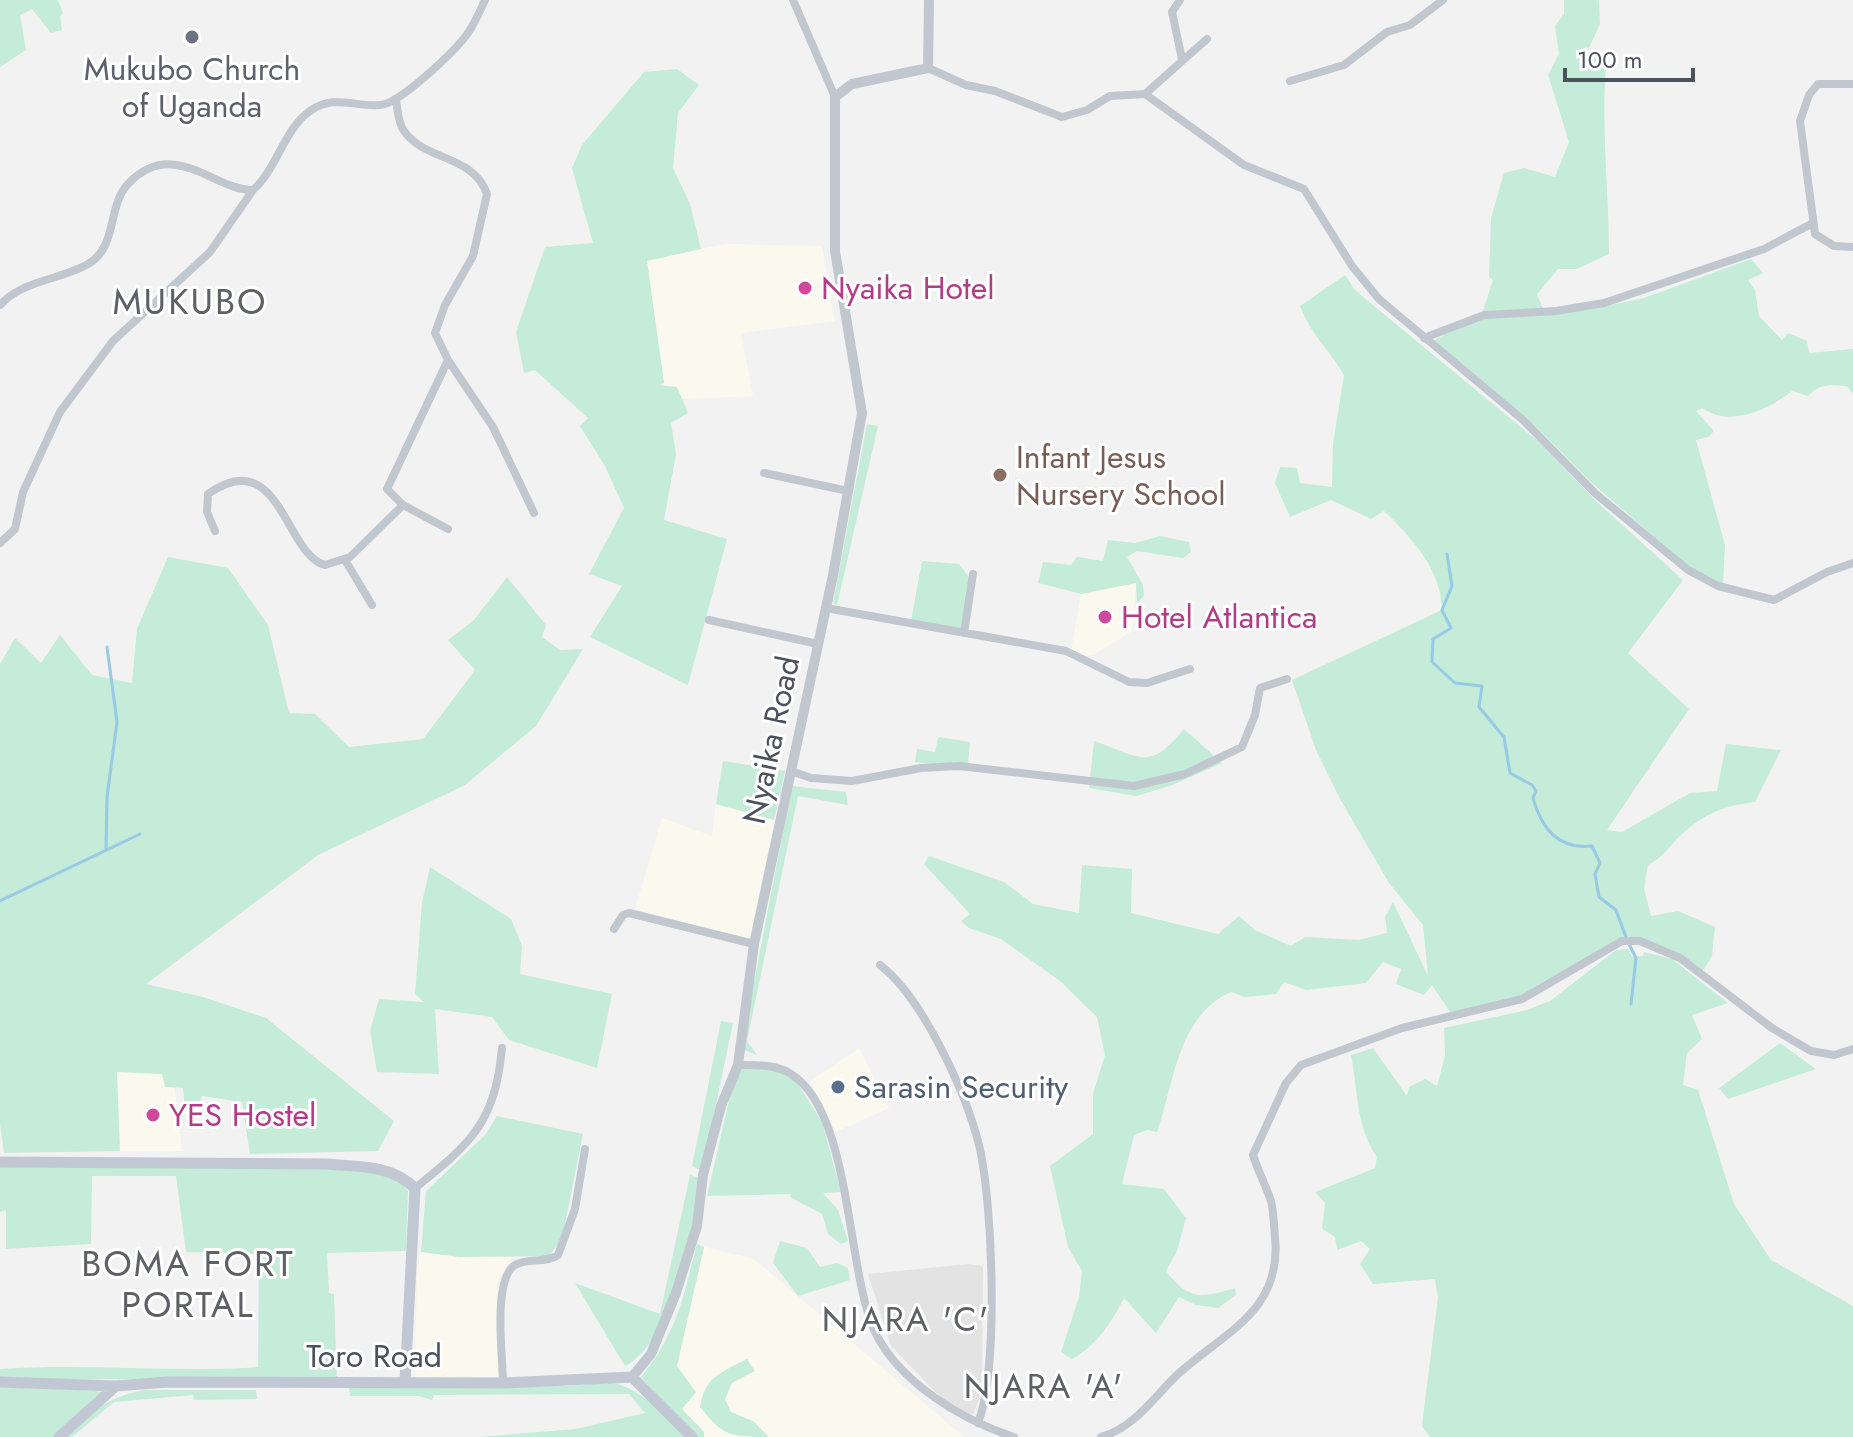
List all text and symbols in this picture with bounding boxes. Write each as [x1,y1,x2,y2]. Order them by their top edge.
marker: Mukubo Church of Uganda [183,28,201,46]
scale bar [1565,32,1693,82]
text: 100 m [1577,42,1643,77]
place label: Mukubo Church of Uganda [84,46,300,129]
place label: Nyaika Hotel [821,265,995,311]
district label: MUKUBO [112,275,268,327]
marker: Nyaika Hotel [796,279,814,297]
place label: Infant Jesus Nursery School [1016,434,1226,517]
marker: Infant Jesus Nursery School [991,466,1009,484]
place label: Hotel Atlantica [1121,594,1318,640]
marker: Hotel Atlantica [1096,608,1114,626]
street label: Nyaika Road [731,652,811,828]
place label: Sarasin Security [854,1064,1069,1110]
marker: Sarasin Security [829,1078,847,1096]
place label: YES Hostel [169,1092,316,1138]
marker: YES Hostel [144,1106,162,1124]
district label: BOMA FORT PORTAL [81,1237,295,1330]
district label: NJARA 'C' [822,1295,990,1344]
street label: Toro Road [306,1333,442,1379]
district label: NJARA 'A' [964,1362,1124,1411]

